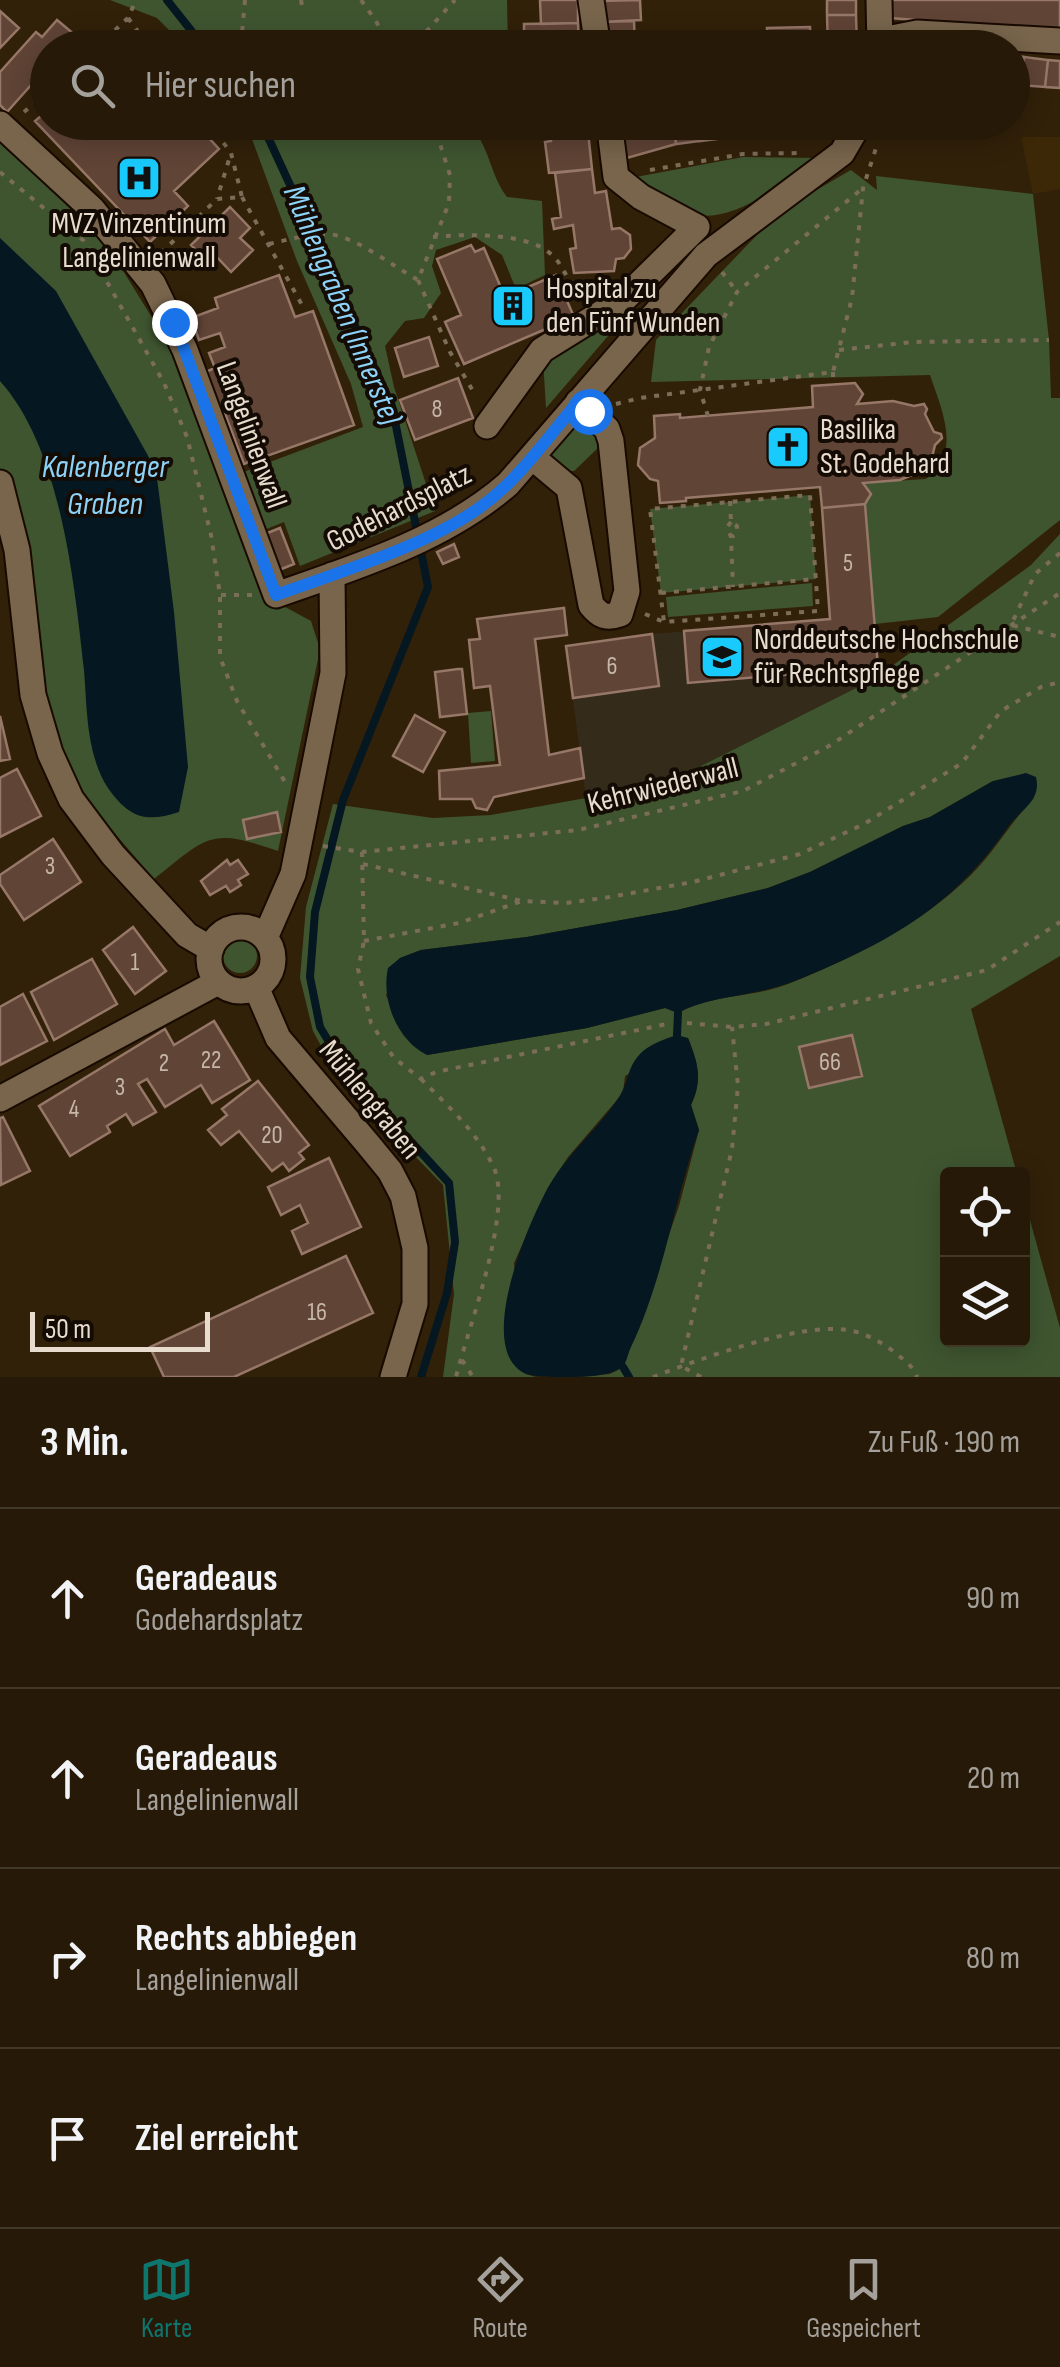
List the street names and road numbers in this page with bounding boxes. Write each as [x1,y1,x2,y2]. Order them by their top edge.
street label: Langelinienwall [208,357,294,513]
street label: Godehardsplatz [321,456,478,560]
street label: Kehrwiederwall [584,750,742,822]
street label: Mühlengraben [311,1033,429,1167]

